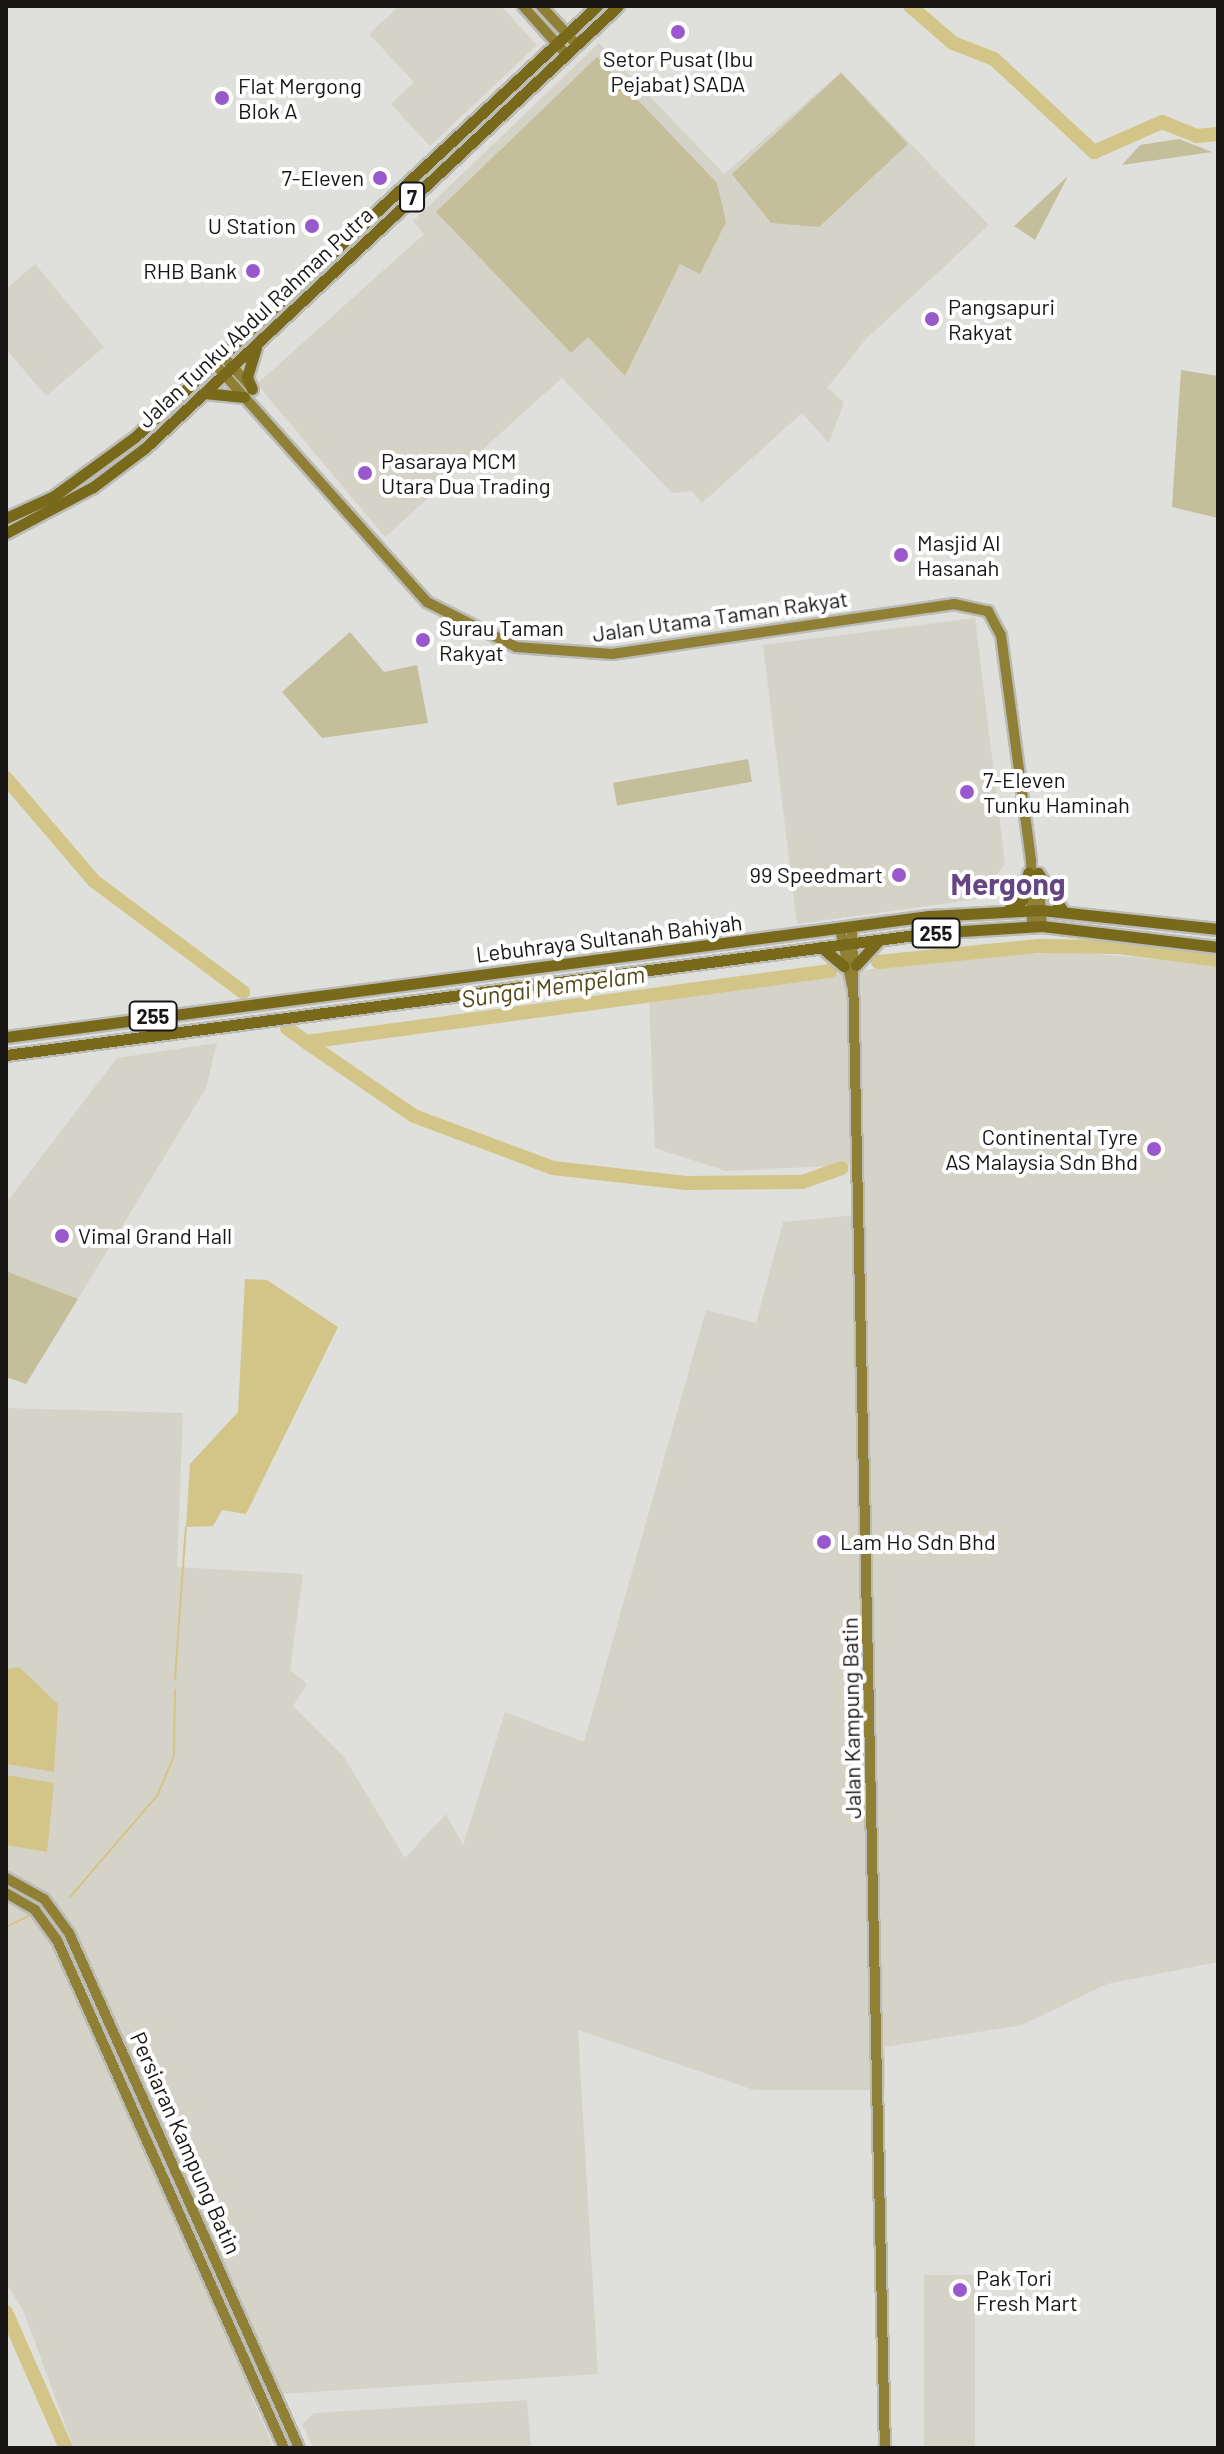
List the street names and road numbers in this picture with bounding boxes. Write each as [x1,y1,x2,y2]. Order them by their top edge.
road number: 7 [398,181,426,213]
street label: Jalan Tunku Abdul Rahman Putra [132,201,378,433]
street label: Jalan Utama Taman Rakyat [591,585,849,647]
street label: Lebuhraya Sultanah Bahiyah [474,909,744,967]
road number: 255 [910,917,962,949]
road number: 255 [127,1000,179,1032]
street label: Jalan Kampung Batin [836,1617,866,1819]
street label: Persiaran Kampung Batin [125,2028,247,2258]

